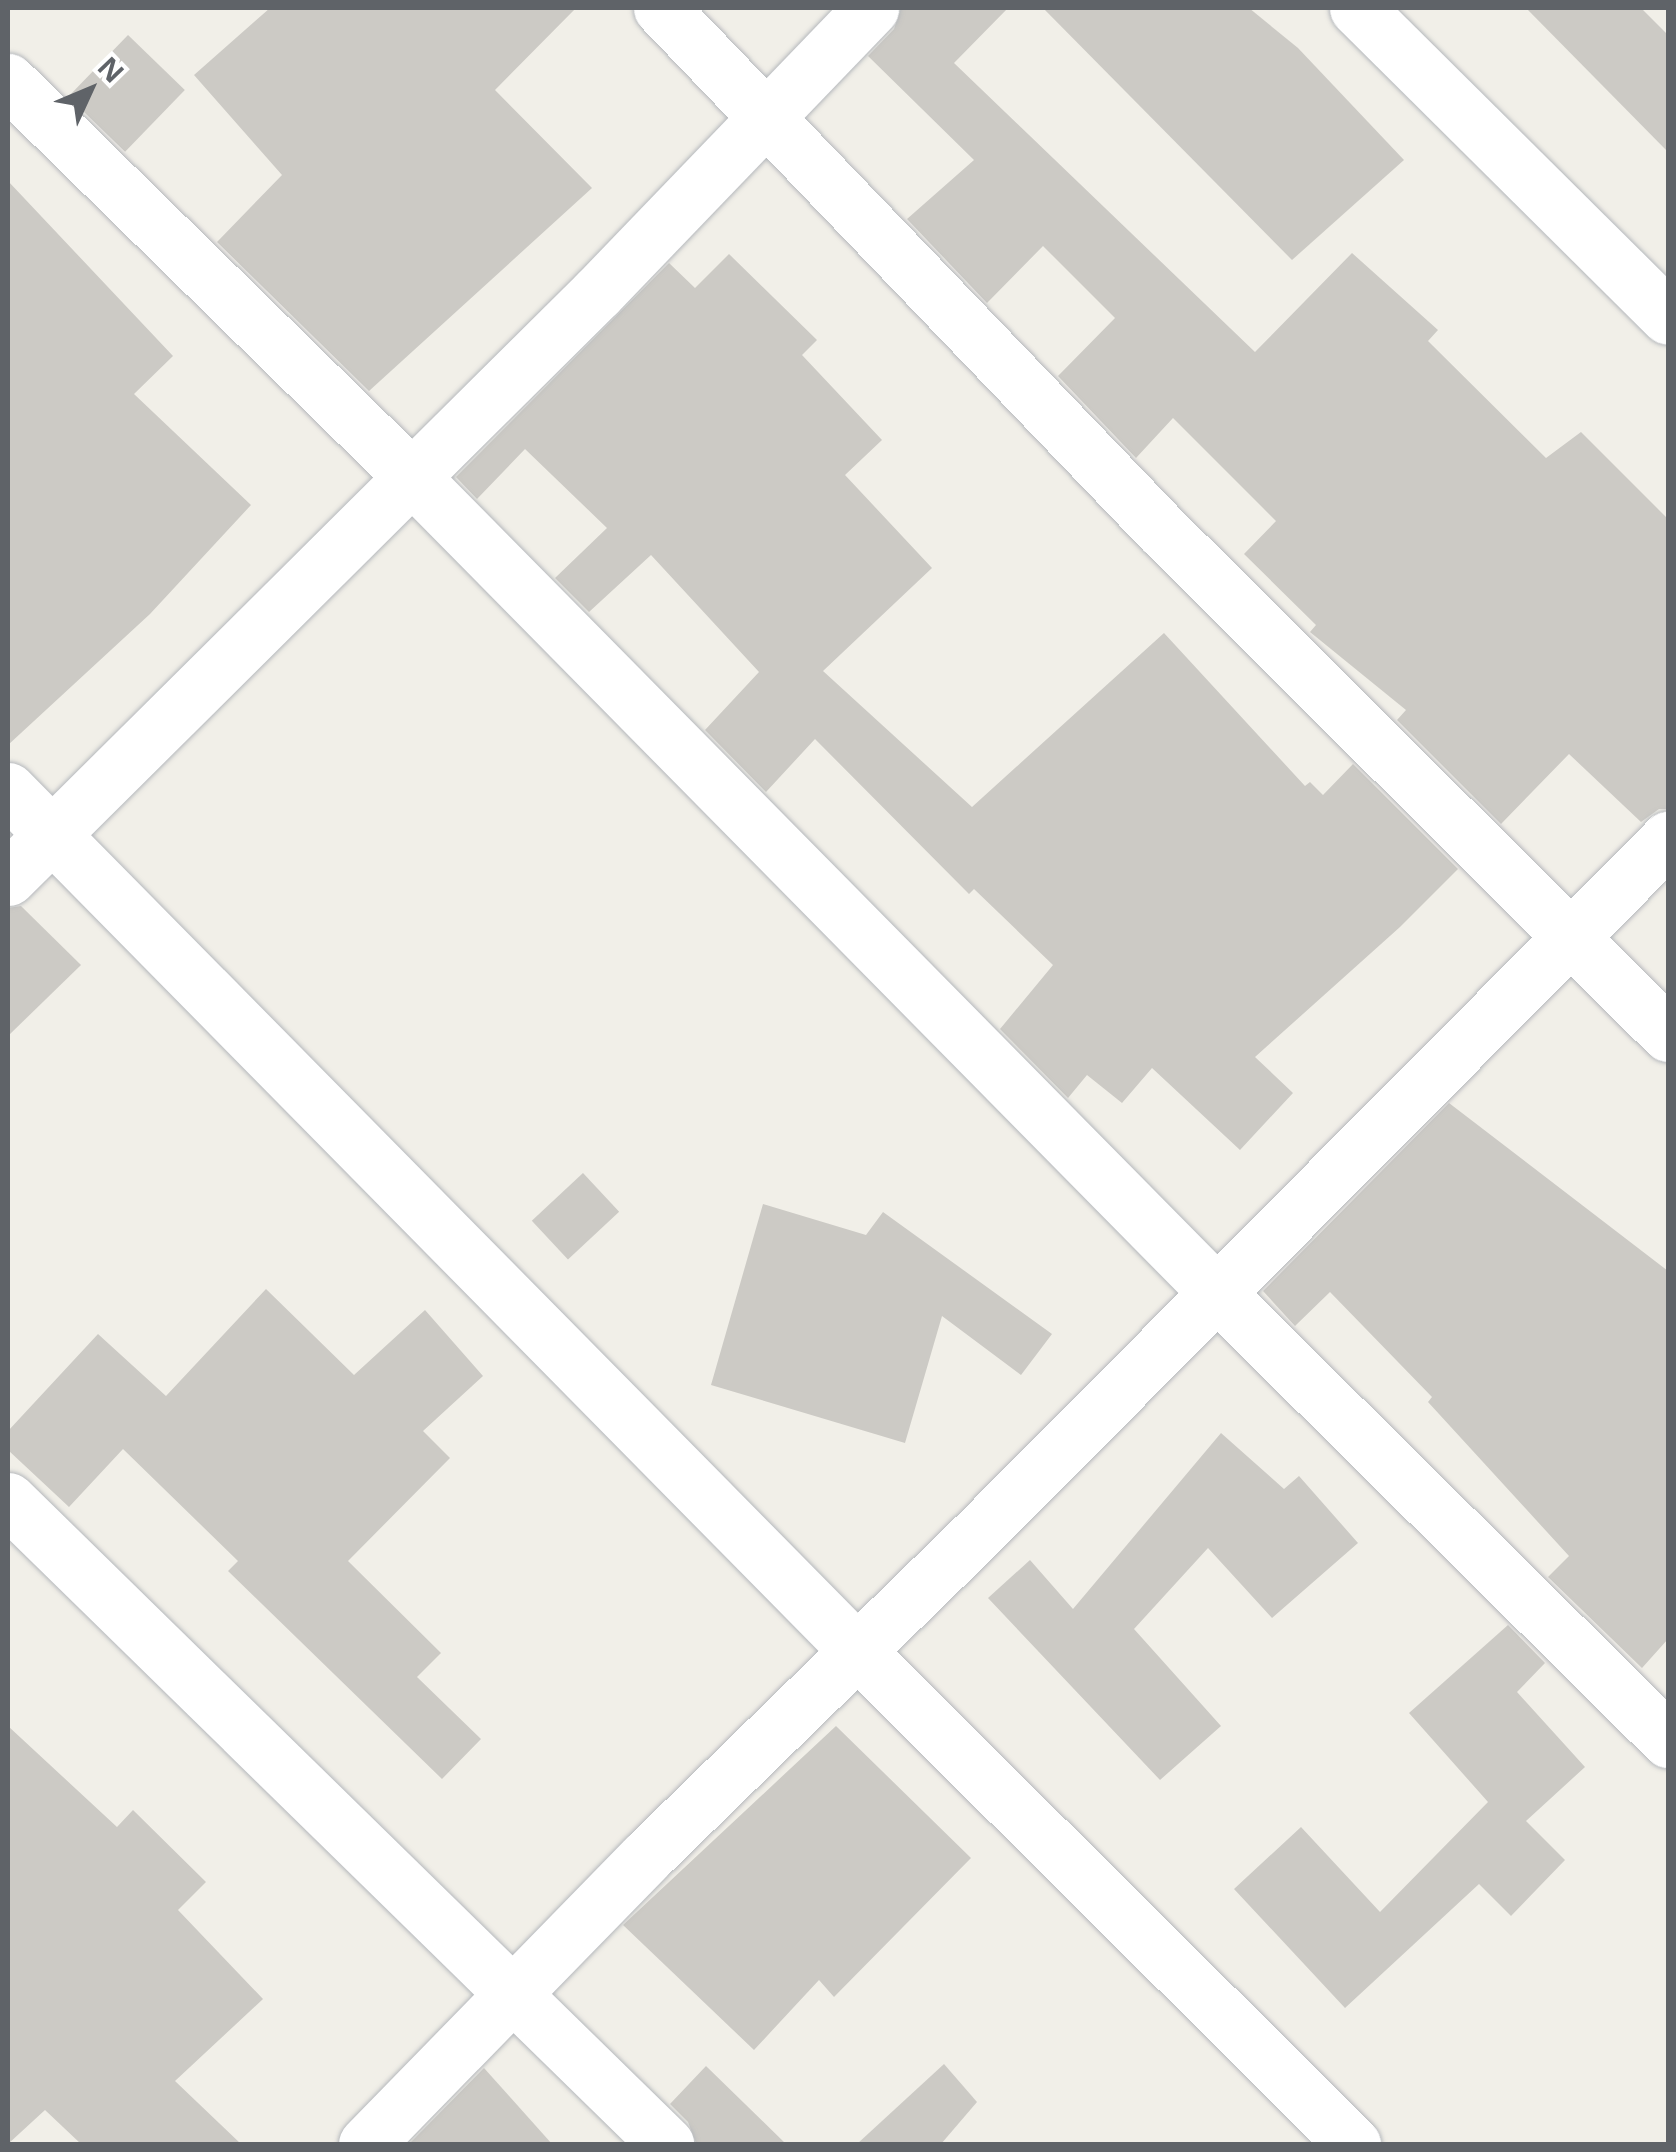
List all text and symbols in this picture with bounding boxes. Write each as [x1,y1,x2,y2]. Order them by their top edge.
north arrow [40,40,140,140]
text: N [90,48,133,91]

